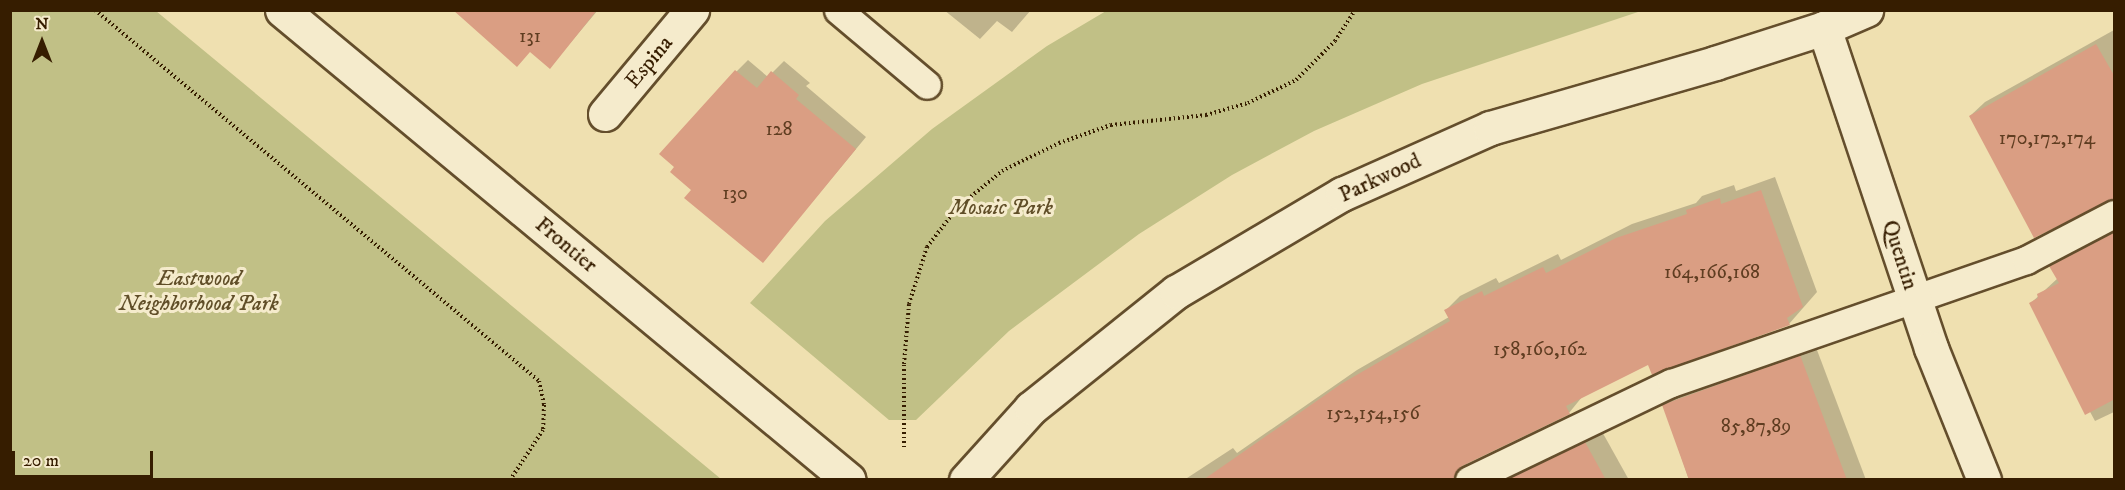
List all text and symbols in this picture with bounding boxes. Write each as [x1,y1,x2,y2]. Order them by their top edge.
north arrow [12,12,72,72]
text: N [35,14,49,34]
house number: 131 [519,24,541,48]
street label: Espina [619,30,679,94]
house number: 128 [765,117,793,141]
house number: 170,172,174 [1999,126,2095,150]
street label: Parkwood [1335,148,1425,208]
house number: 130 [722,181,748,205]
park label: Mosaic Park [949,195,1053,221]
street label: Frontier [530,212,602,278]
street label: Quentin [1876,217,1924,293]
house number: 164,166,168 [1664,260,1760,284]
park label: Eastwood Neighborhood Park [119,265,279,316]
house number: 158,160,162 [1493,337,1587,361]
house number: 152,154,156 [1326,401,1420,425]
house number: 85,87,89 [1721,414,1791,438]
scale bar [15,439,156,477]
text: 20 m [23,450,59,472]

